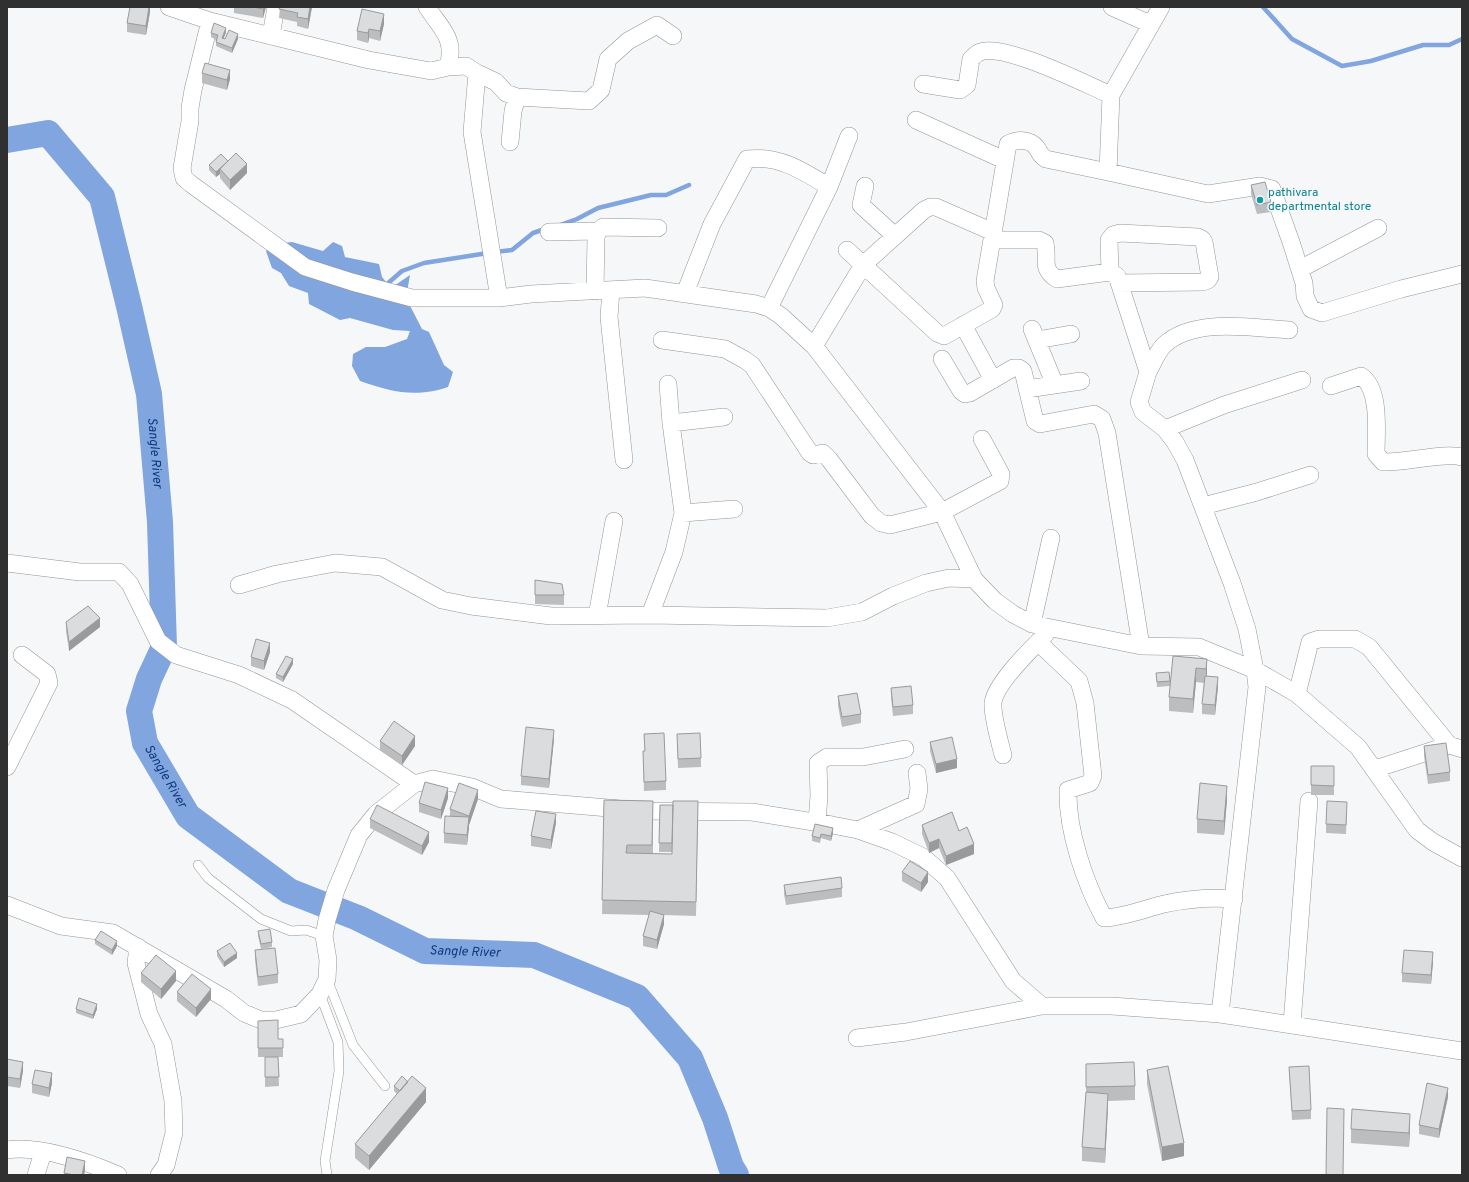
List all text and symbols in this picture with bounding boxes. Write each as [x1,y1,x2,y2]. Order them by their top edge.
place label: pathivara departmental store [1268,185,1371,215]
marker: pathivara departmental store [1255,195,1265,205]
water label: Sangle River [143,417,165,490]
water label: Sangle River [140,742,190,812]
water label: Sangle River [429,943,502,962]

